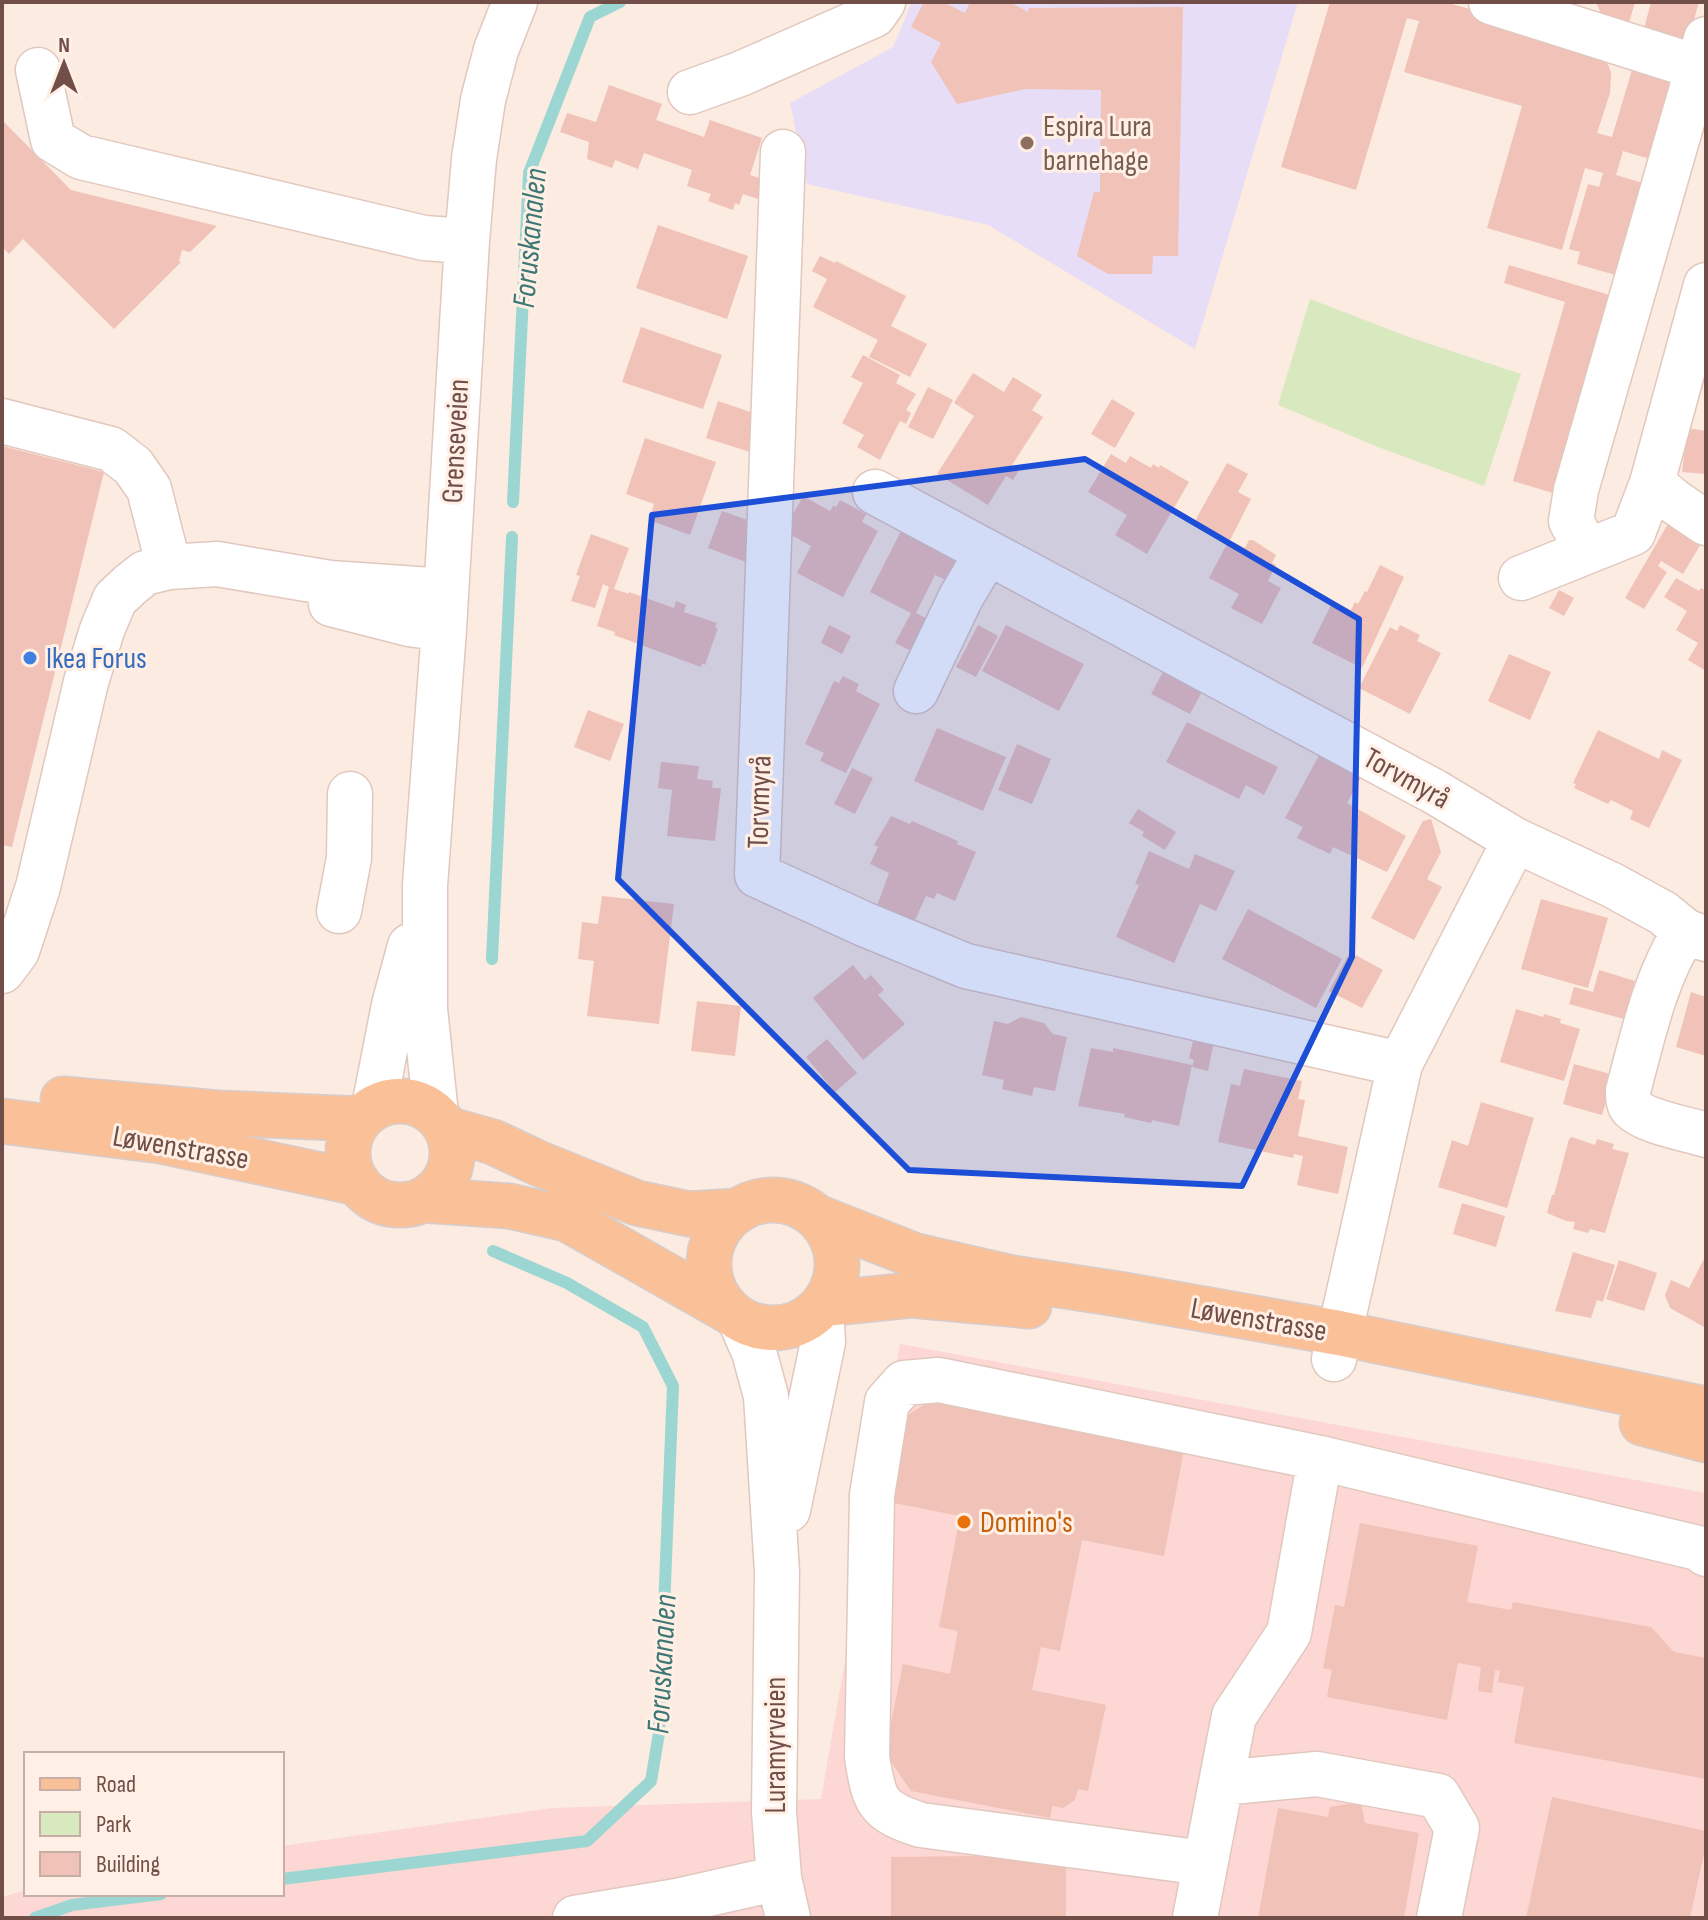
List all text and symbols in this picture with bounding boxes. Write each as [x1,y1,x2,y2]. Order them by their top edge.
north arrow [24,24,104,104]
text: N [58,32,70,59]
place label: Espira Lura barnehage [1043,109,1152,179]
marker: Espira Lura barnehage [1018,134,1036,152]
water label: Foruskanalen [505,167,556,310]
street label: Grenseveien [435,378,477,504]
place label: Ikea Forus [46,641,147,677]
marker: Ikea Forus [21,649,39,667]
street label: Torvmyrå [1357,740,1456,817]
street label: Torvmyrå [740,755,780,849]
street label: Løwenstrasse [110,1118,252,1178]
street label: Løwenstrasse [1188,1290,1330,1350]
place label: Domino's [980,1505,1073,1541]
marker: Domino's [955,1513,973,1531]
water label: Foruskanalen [639,1593,686,1735]
street label: Luramyrveien [758,1677,794,1813]
legend [24,1752,284,1896]
text: Road [96,1770,136,1799]
text: Park [96,1810,131,1839]
text: Building [96,1850,160,1879]

